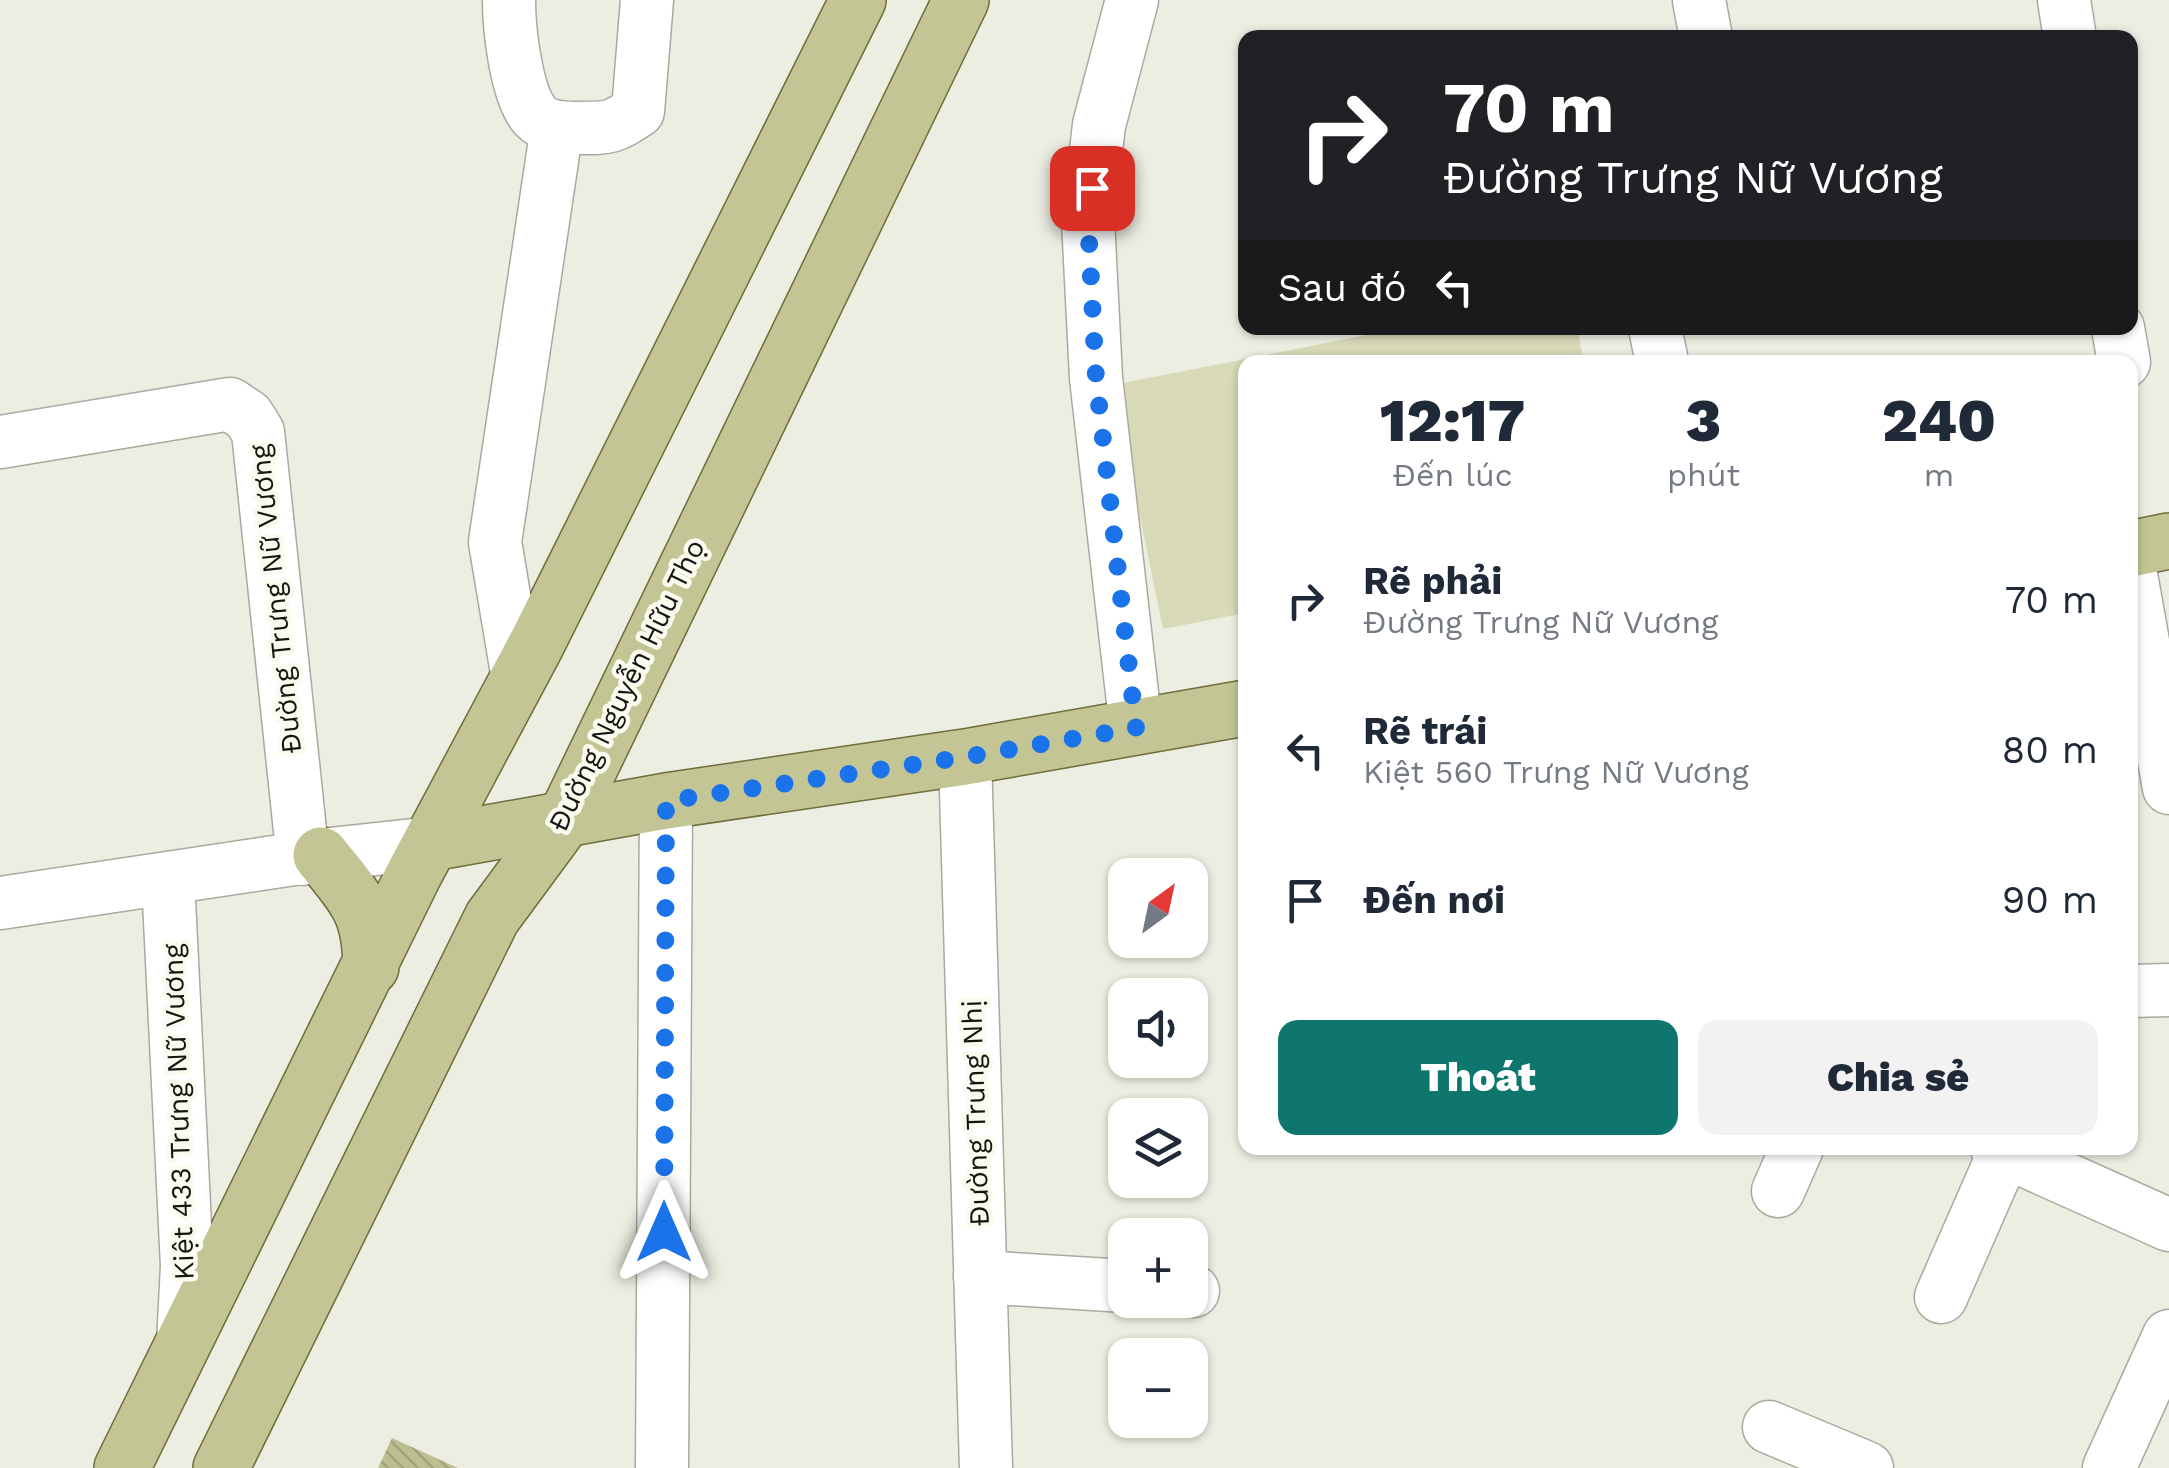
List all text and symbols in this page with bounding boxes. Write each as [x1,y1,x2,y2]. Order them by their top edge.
text: 70 m [1443,67,1615,149]
icon: right [1278,70,1408,200]
pin [1050,146,1135,231]
text: Đường Trưng Nữ Vương [1443,151,1943,204]
icon: arrive [1065,161,1120,216]
icon: left [1427,260,1482,315]
text: Sau đó [1278,266,1407,310]
text: 12:17 [1380,385,1525,456]
text: 3 [1686,385,1721,456]
text: 240 [1882,385,1996,456]
street label: Đường Trưng Nữ Vương [243,443,308,755]
text: Đến lúc [1392,456,1513,494]
text: phút [1667,456,1740,494]
text: m [1924,456,1954,494]
street label: Đường Nguyễn Hữu Thọ [541,534,712,837]
text: Rẽ phải [1363,559,1502,603]
icon: right [1278,573,1333,628]
text: 70 m [2005,578,2098,622]
text: Đường Trưng Nữ Vương [1363,603,1718,641]
text: Rẽ trái [1363,709,1487,753]
icon: left [1278,723,1333,778]
text: 80 m [2002,728,2098,772]
text: Kiệt 560 Trưng Nữ Vương [1363,753,1749,791]
north arrow [1108,858,1208,958]
map controls [1108,858,1208,1438]
icon: arrive [1278,873,1333,928]
text: Đến nơi [1363,878,1505,922]
text: 90 m [2002,878,2098,922]
street label: Kiệt 433 Trưng Nữ Vương [156,943,201,1281]
button: sound [1108,978,1208,1078]
street label: Đường Trưng Nhị [955,999,996,1227]
button: Thoát [1278,1020,1678,1135]
button: Chia sẻ [1698,1020,2098,1135]
button: layers [1108,1098,1208,1198]
position arrow [612,1180,716,1284]
button: + [1108,1218,1208,1318]
button: − [1108,1338,1208,1438]

